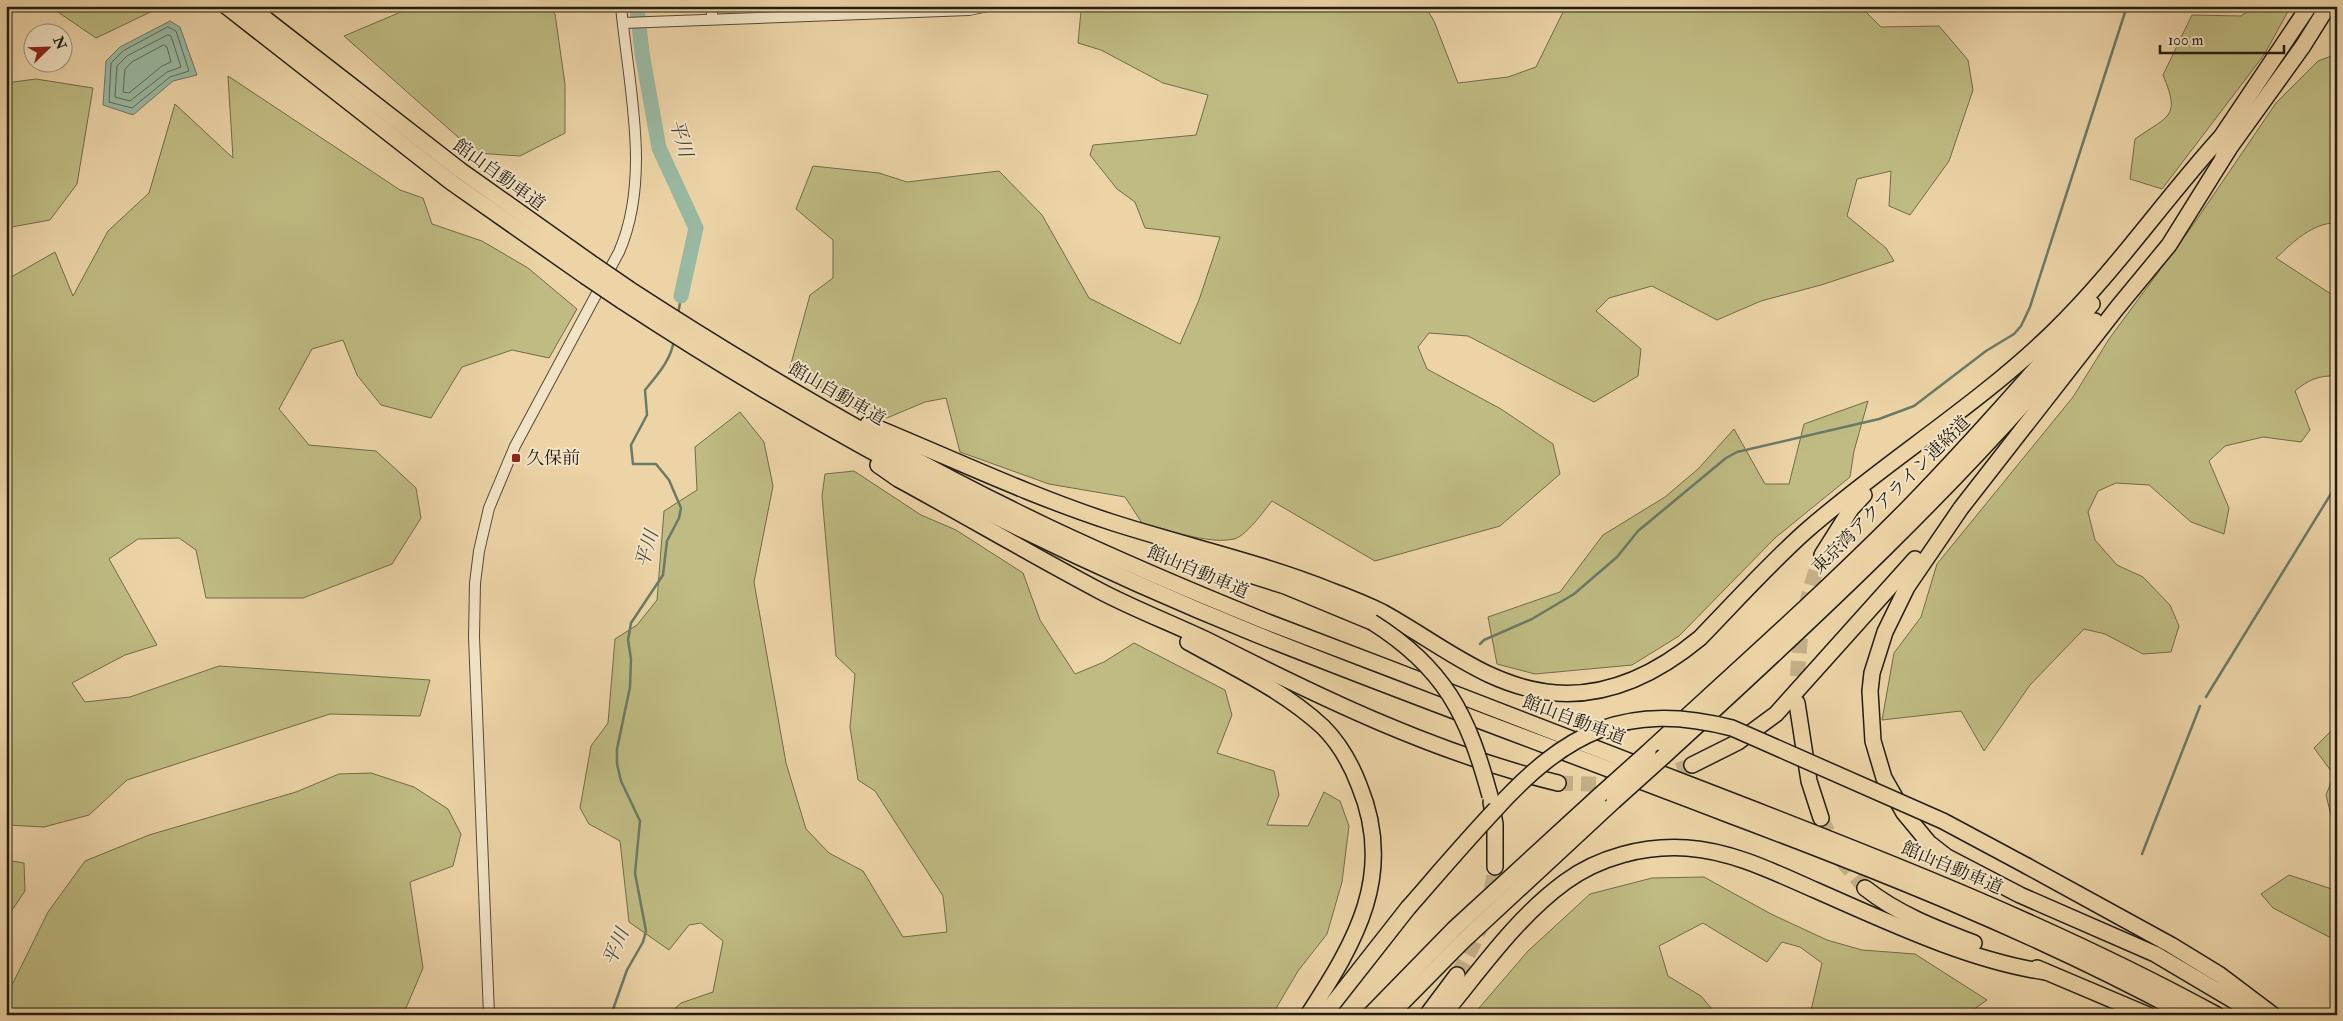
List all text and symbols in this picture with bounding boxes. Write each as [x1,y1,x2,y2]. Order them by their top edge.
north arrow [22,22,72,72]
scale bar [2160,22,2284,54]
text: 100 m [2168,31,2204,50]
text: N [49,33,70,53]
water label: 平川 [664,116,698,161]
street label: 館山自動車道 [449,134,549,216]
street label: 館山自動車道 [784,357,890,431]
street label: 東京湾アクアライン連絡道 [1807,411,1975,579]
place label: 久保前 [526,447,580,470]
marker: 久保前 [510,452,522,464]
water label: 平川 [630,526,664,571]
street label: 館山自動車道 [1144,540,1252,604]
street label: 館山自動車道 [1519,690,1629,750]
street label: 館山自動車道 [1898,836,2006,900]
water label: 平川 [598,923,635,969]

